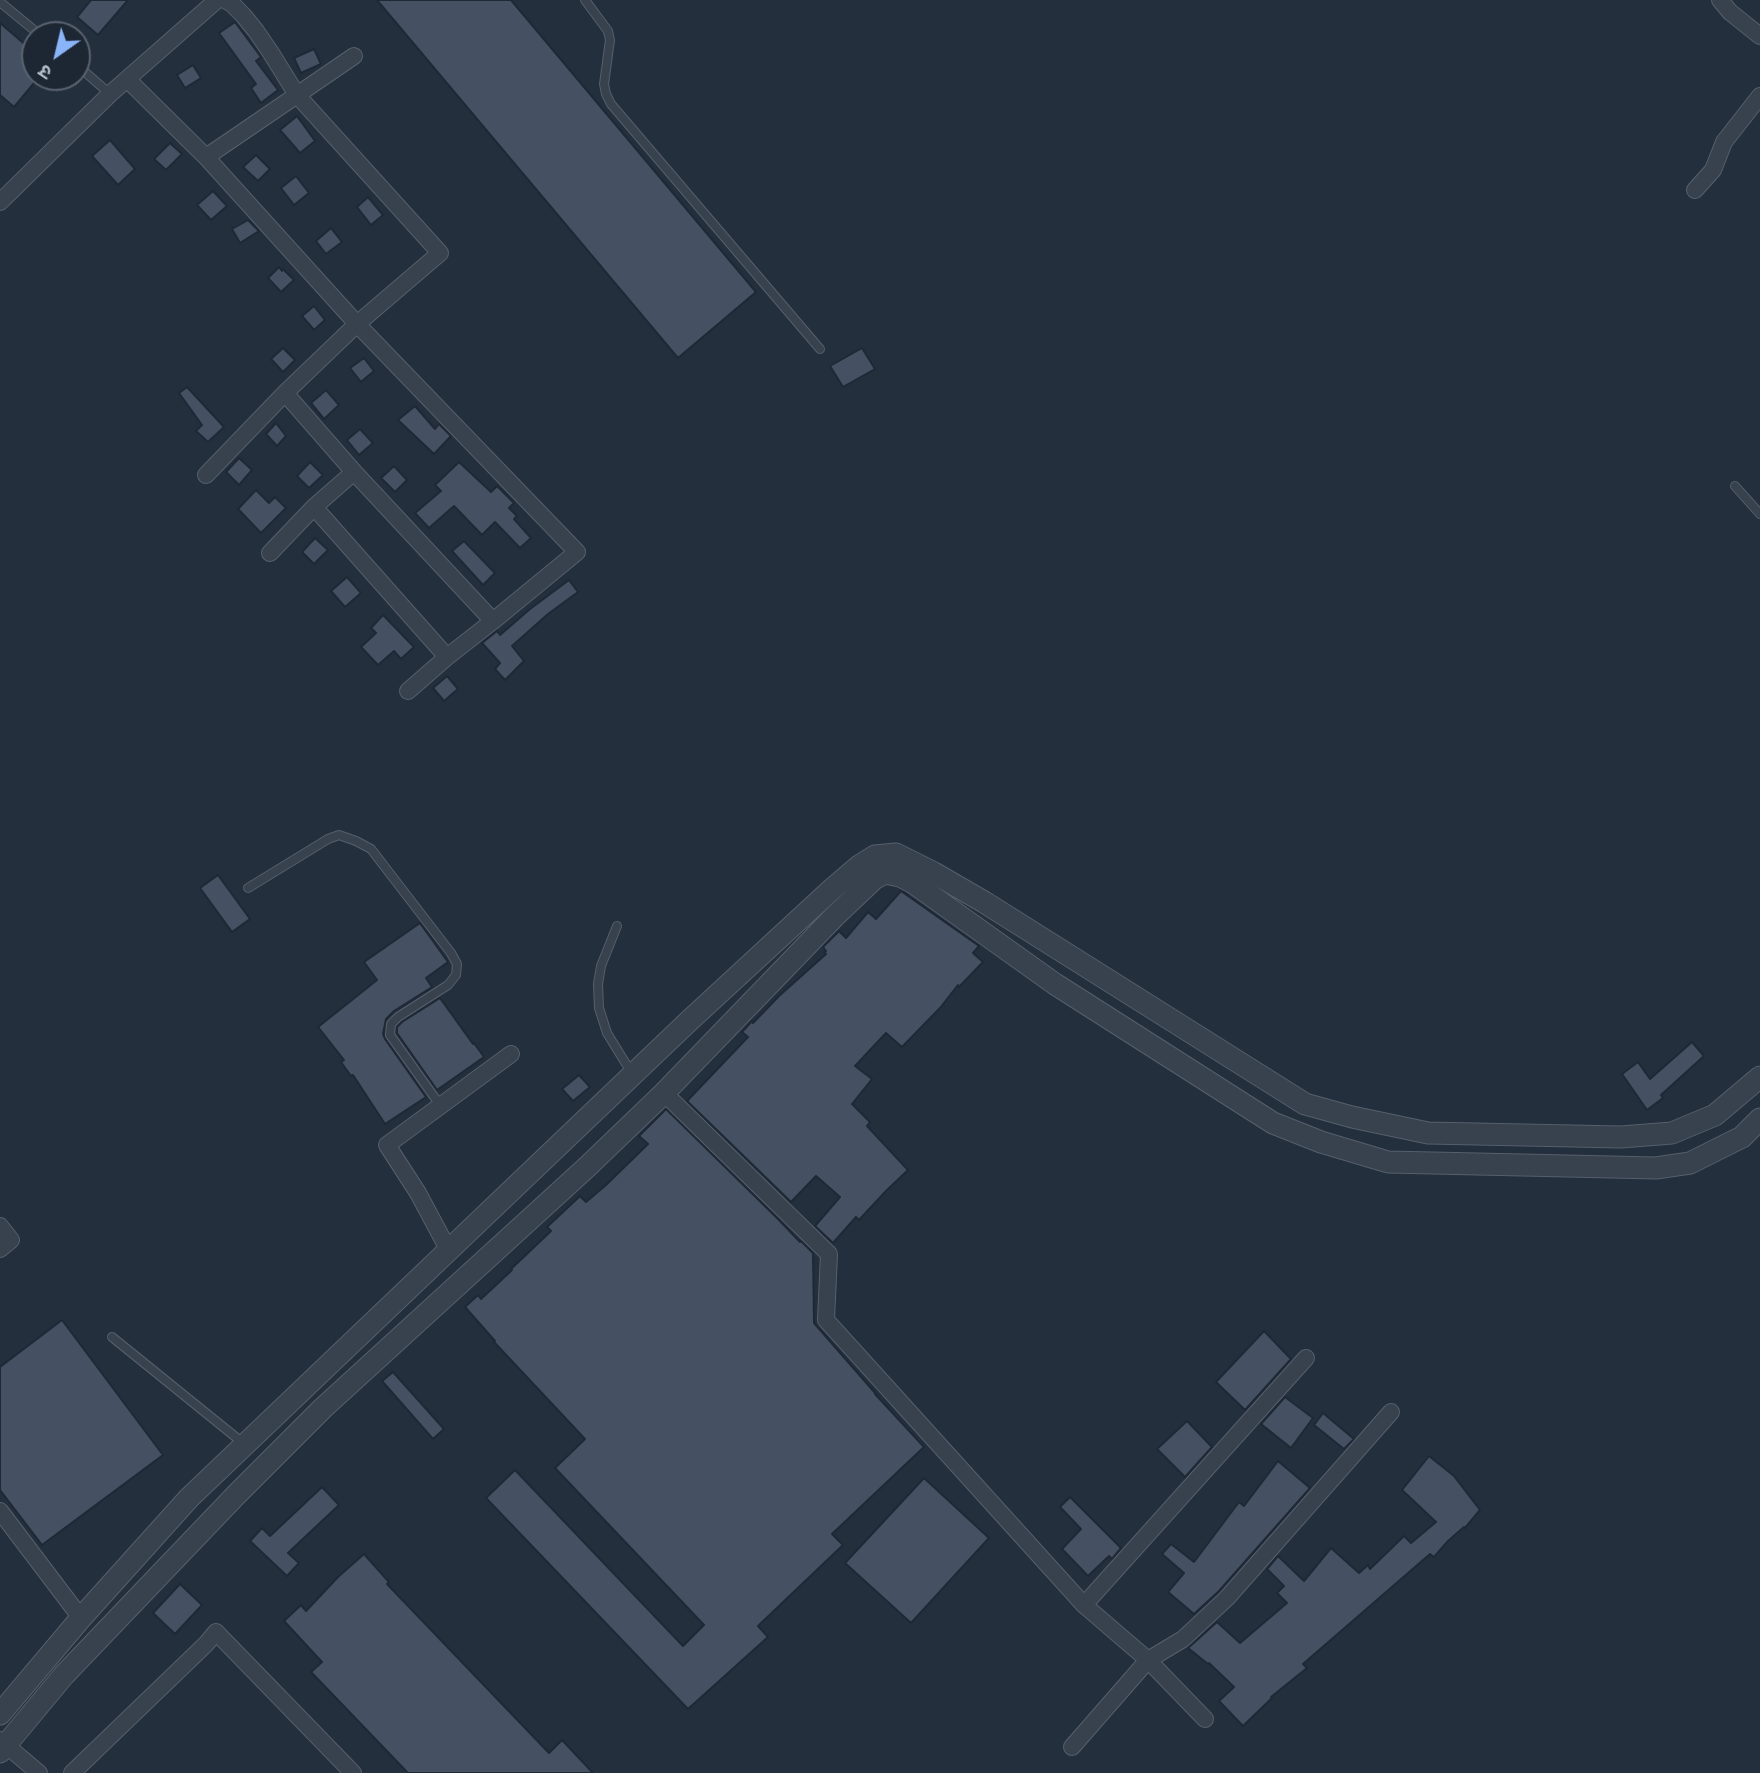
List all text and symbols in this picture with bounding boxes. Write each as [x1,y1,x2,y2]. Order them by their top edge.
north arrow [21,21,91,91]
text: उ [34,60,56,85]

